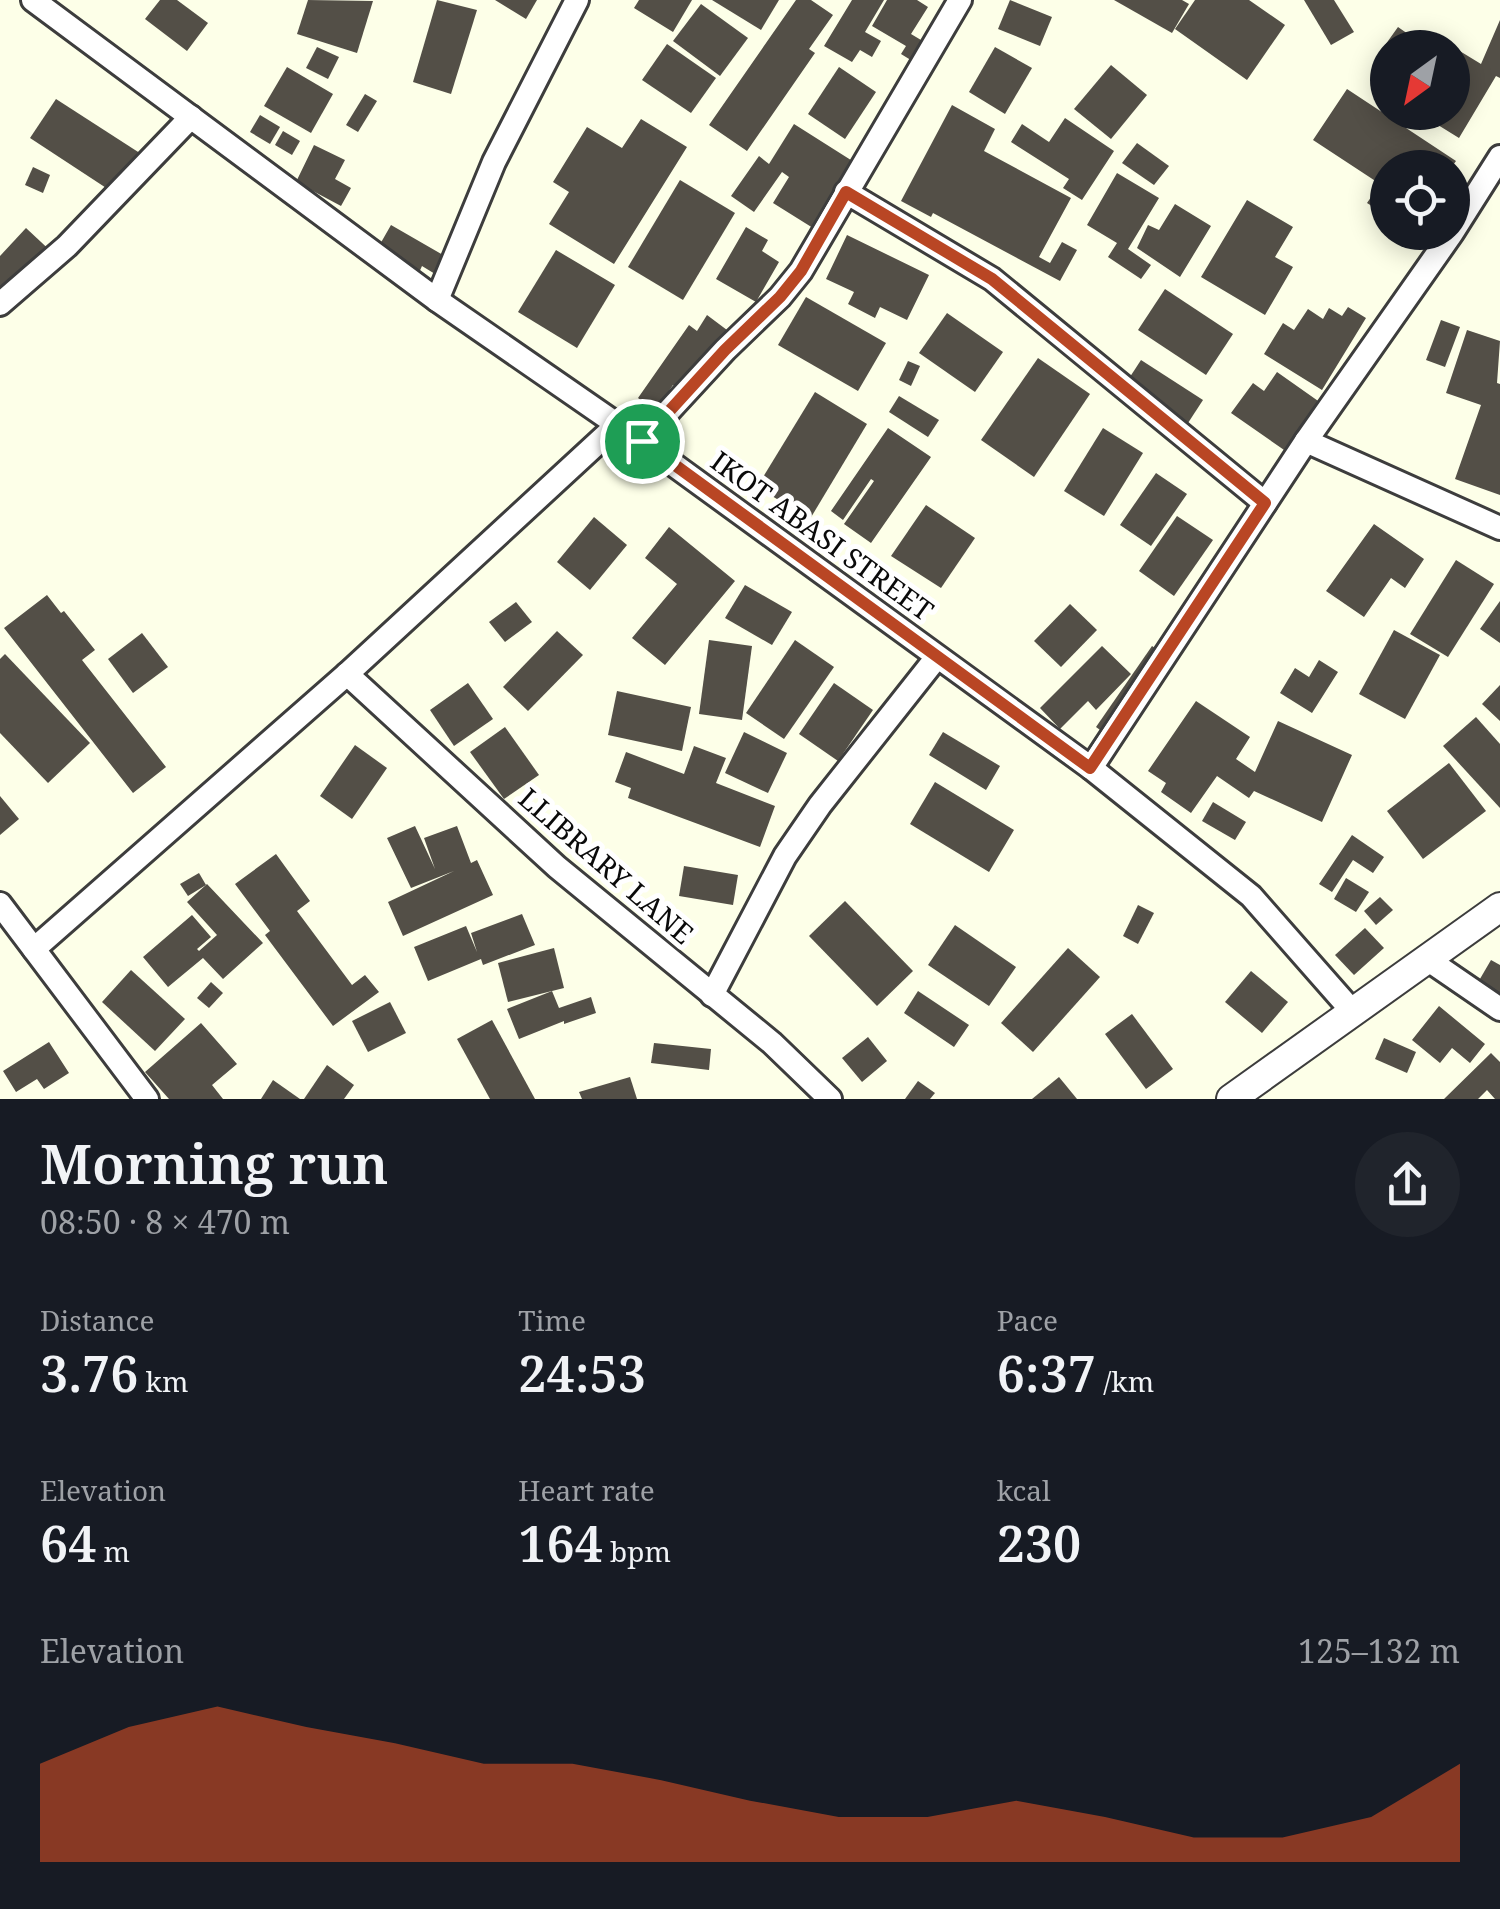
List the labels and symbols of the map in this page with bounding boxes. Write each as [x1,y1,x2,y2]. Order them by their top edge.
north arrow [1370,30,1470,130]
pin [600,399,685,484]
street label: IKOT ABASI STREET [704,442,941,629]
street label: LLIBRARY LANE [511,779,702,952]

